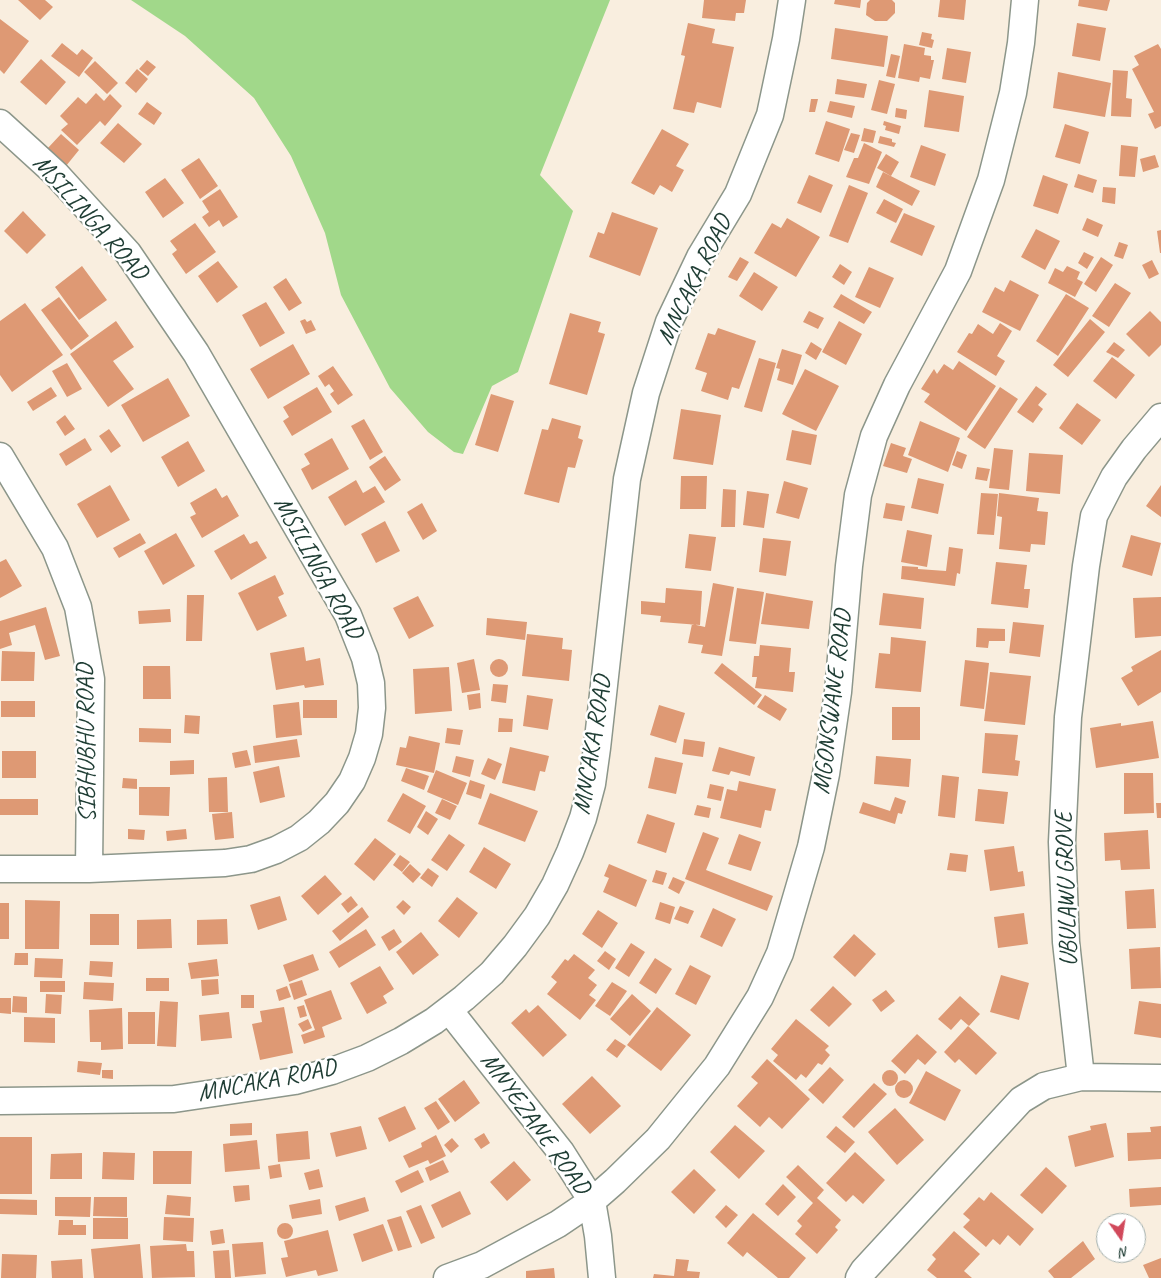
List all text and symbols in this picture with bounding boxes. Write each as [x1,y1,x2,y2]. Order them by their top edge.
street label: MSILINGA ROAD [26,149,154,287]
street label: MNCAKA ROAD [651,210,739,350]
street label: MSILINGA ROAD [266,491,370,645]
street label: MGONSWANE ROAD [807,608,859,796]
street label: SIBHUBHU ROAD [71,663,103,823]
street label: MNCAKA ROAD [567,673,619,817]
street label: UBULAWU GROVE [1049,811,1085,967]
street label: MNYEZANE ROAD [473,1047,597,1201]
street label: MNCAKA ROAD [195,1053,339,1109]
north arrow [1096,1213,1146,1263]
text: N [1118,1243,1130,1261]

